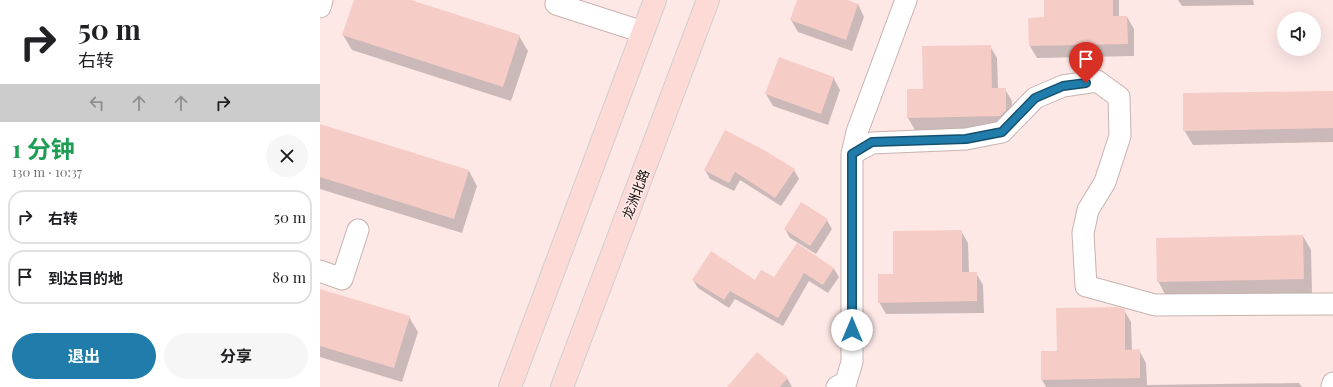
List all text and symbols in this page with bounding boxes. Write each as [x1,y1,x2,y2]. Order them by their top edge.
text: 50 m [78,10,141,47]
map controls [1277,12,1321,56]
button: sound [1277,12,1321,56]
icon: right [12,16,64,68]
pin [1069,42,1103,83]
text: 右转 [78,48,114,72]
icon: arrive [1075,48,1097,70]
icon: left [86,92,108,114]
icon: ahead [128,92,150,114]
icon: ahead [170,92,192,114]
icon: right [212,92,234,114]
text: 1 分钟 [12,132,75,164]
button: close [266,135,308,177]
text: 130 m · 10:37 [12,163,82,180]
street label: 龙洲北路 [618,167,652,221]
icon: right [14,206,36,228]
text: 50 m [274,207,306,227]
text: 右转 [48,208,78,228]
icon: arrive [14,266,36,288]
text: 80 m [272,267,306,287]
text: 到达目的地 [48,268,123,288]
position arrow [831,309,873,351]
button: 退出 [12,333,156,379]
button: 分享 [164,333,308,379]

